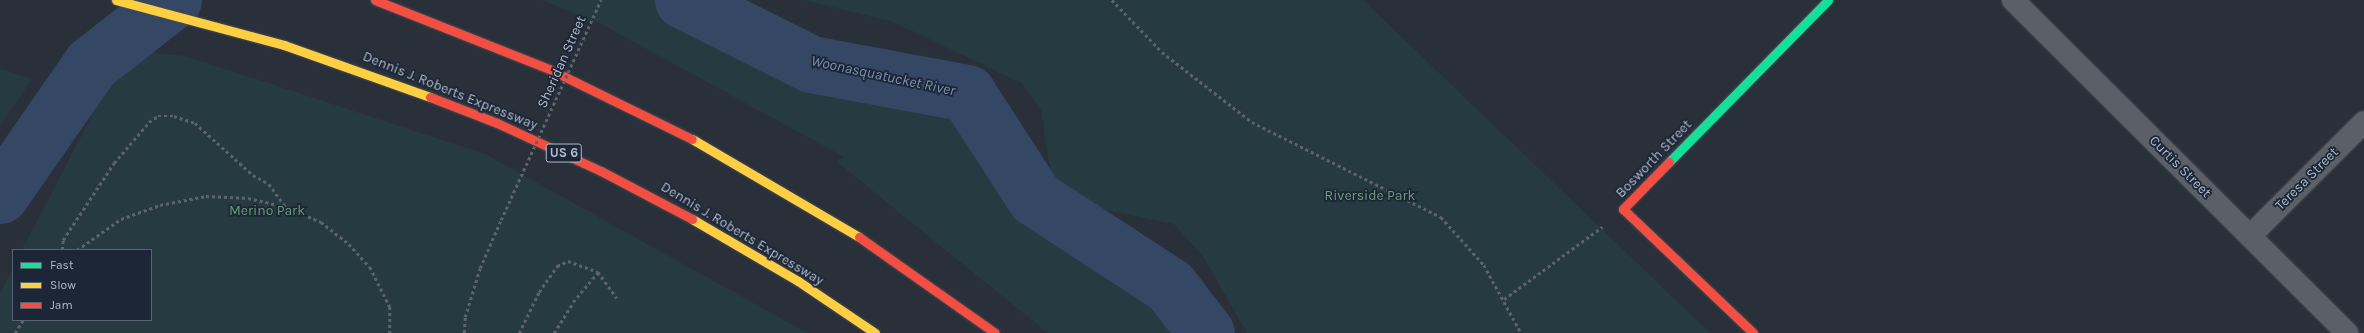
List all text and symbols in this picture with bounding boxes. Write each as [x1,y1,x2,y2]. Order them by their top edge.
street label: Sheridan Street [534,13,590,111]
street label: Dennis J. Roberts Expressway [360,48,540,134]
water label: Woonasquatucket River [809,52,957,100]
street label: Bosworth Street [1613,116,1695,202]
street label: Curtis Street [2146,133,2214,201]
road number: US 6 [545,142,583,164]
street label: Teresa Street [2272,144,2342,214]
street label: Dennis J. Roberts Expressway [658,179,826,289]
park label: Riverside Park [1325,188,1415,204]
park label: Merino Park [229,203,305,219]
legend [12,249,152,321]
text: Fast [50,258,73,272]
text: Slow [50,278,76,292]
text: Jam [50,298,73,312]

